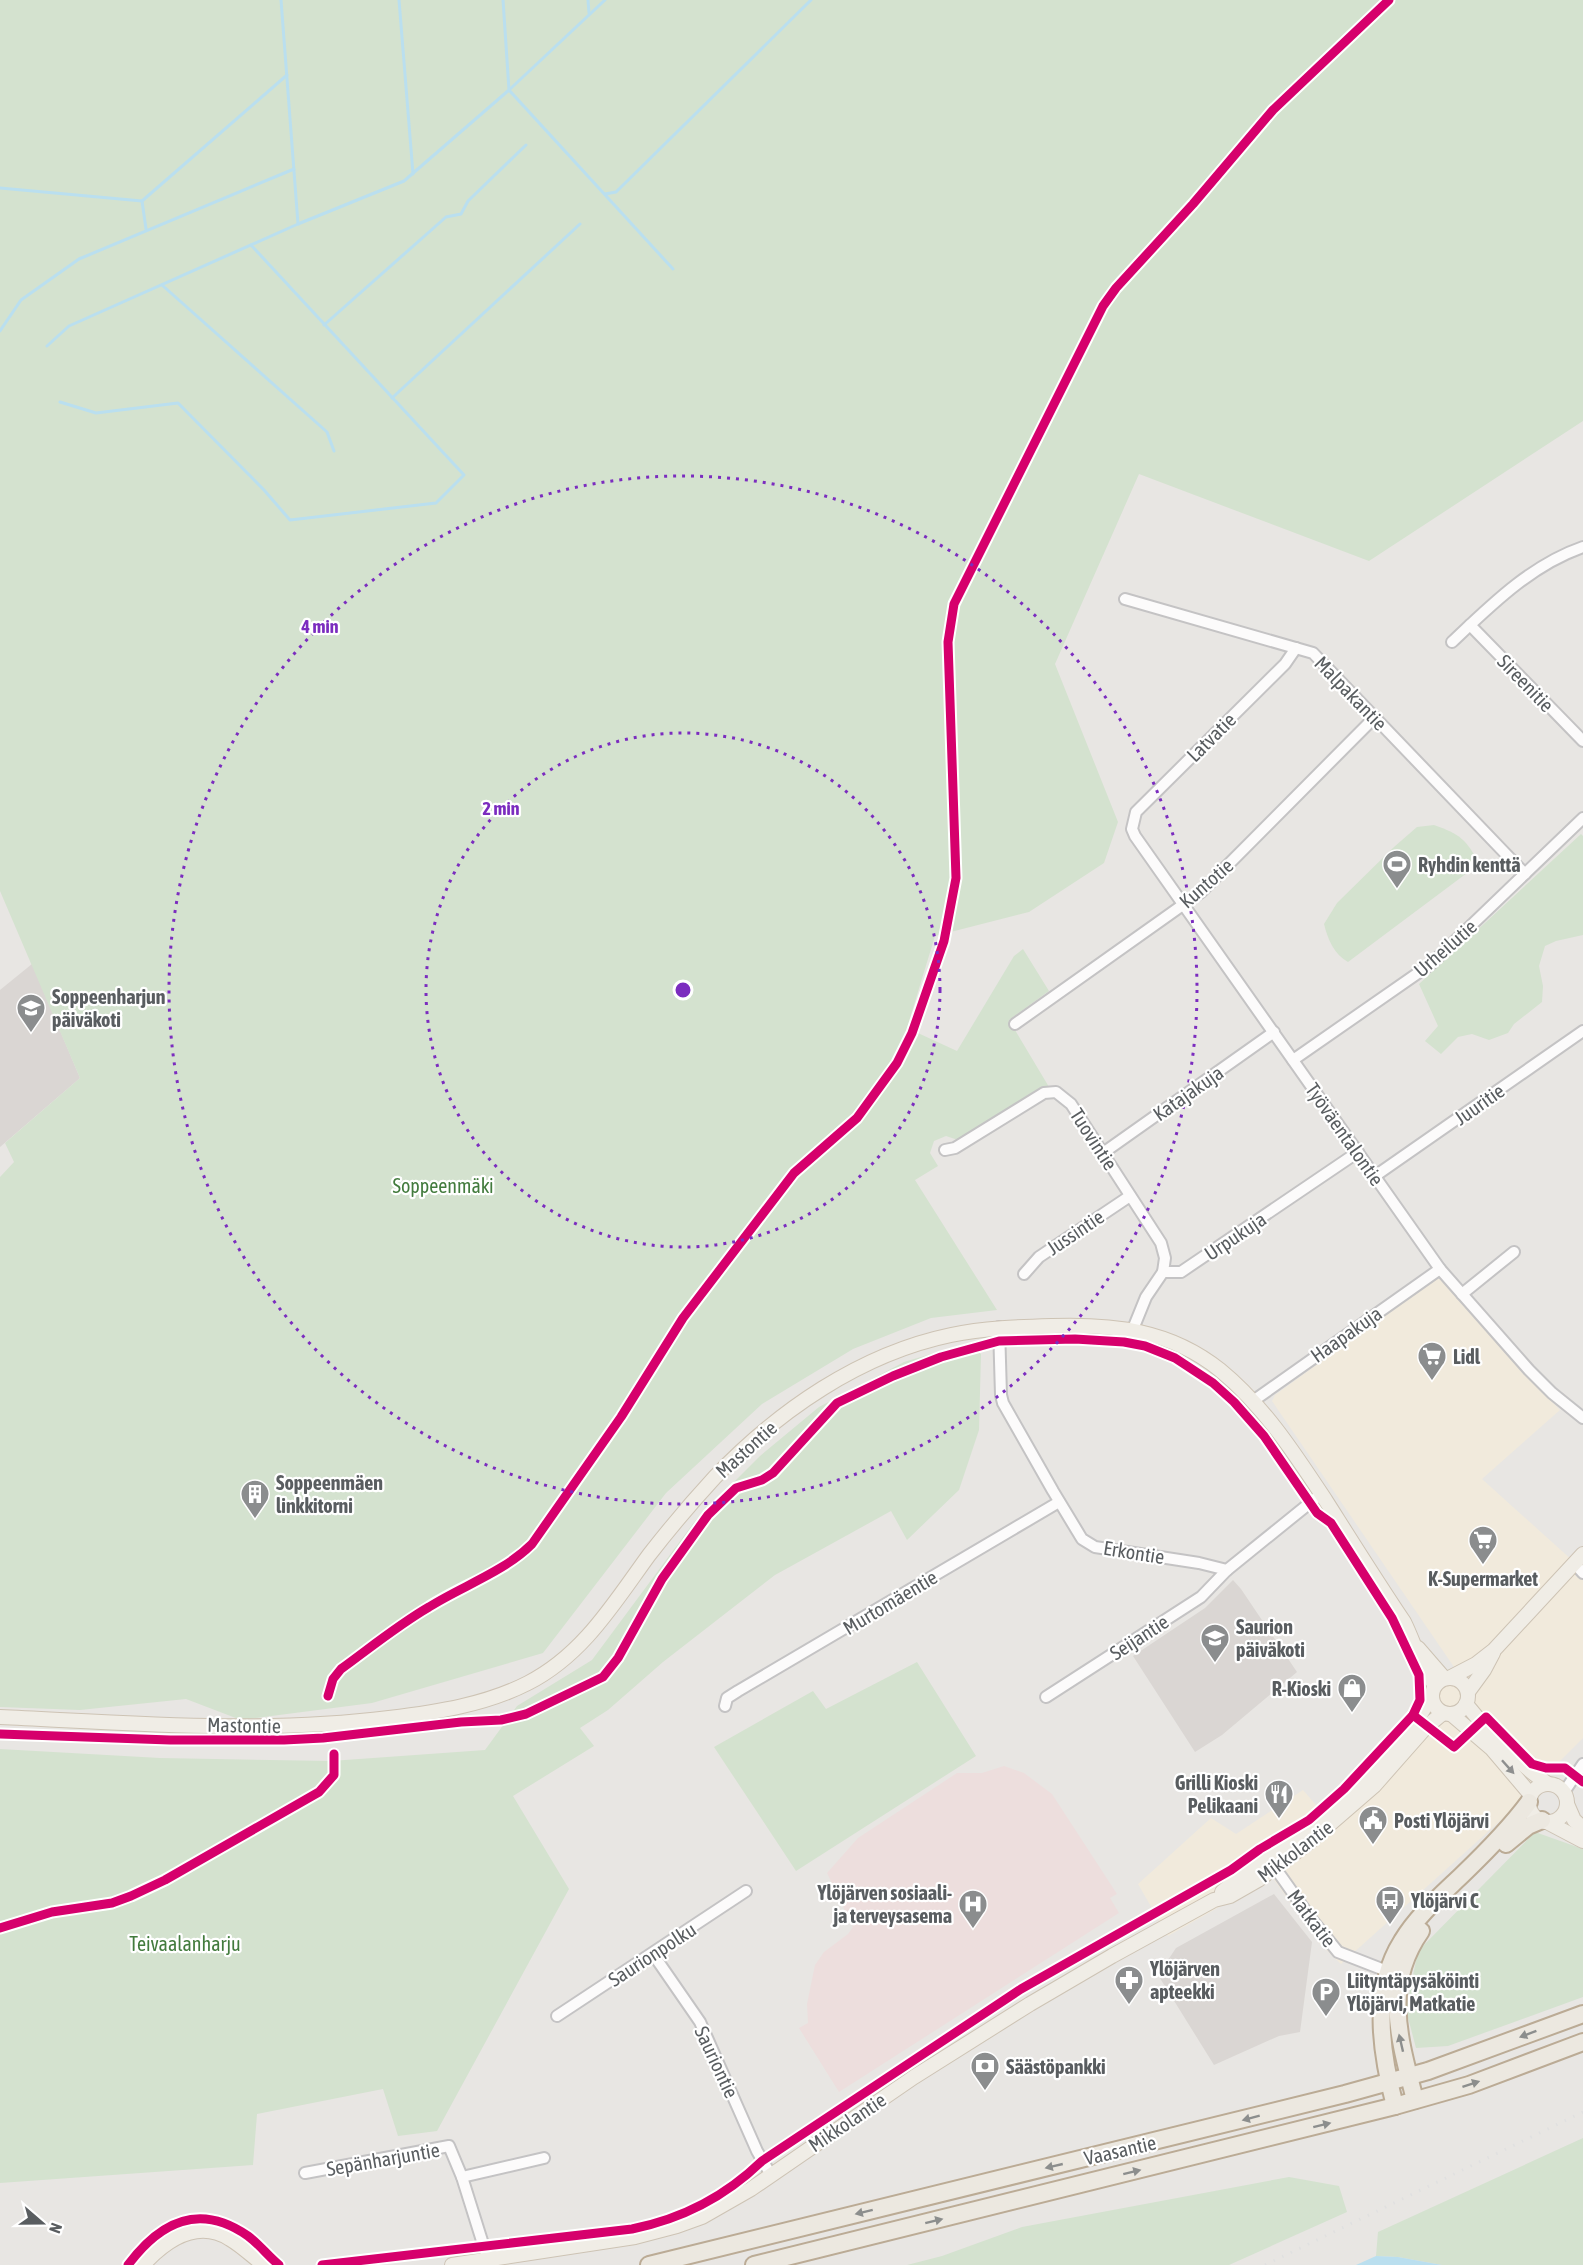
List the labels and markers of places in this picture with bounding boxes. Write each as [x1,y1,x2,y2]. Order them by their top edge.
sports icon: Ryhdin kenttä [1381,848,1413,890]
place label: Ryhdin kenttä [1418,853,1520,876]
centre of rings [673,980,693,1000]
place label: Soppeenharjun päiväkoti [52,985,165,1031]
school or university icon: Soppeenharjun päiväkoti [15,992,47,1034]
supermarket icon: Lidl [1416,1340,1448,1382]
place label: Lidl [1453,1345,1481,1368]
place label: Soppeenmäen linkkitorni [276,1471,383,1517]
building icon: Soppeenmäen linkkitorni [239,1478,271,1520]
supermarket icon: K-Supermarket [1467,1524,1499,1566]
place label: K-Supermarket [1428,1567,1538,1590]
place label: Saurion päiväkoti [1236,1615,1305,1661]
school or university icon: Saurion päiväkoti [1199,1622,1231,1664]
shop icon: R-Kioski [1336,1672,1368,1714]
place label: R-Kioski [1272,1677,1331,1700]
place label: Grilli Kioski Pelikaani [1175,1771,1258,1817]
restaurant icon: Grilli Kioski Pelikaani [1263,1778,1295,1820]
public building icon: Posti Ylöjärvi [1357,1804,1389,1846]
place label: Posti Ylöjärvi [1394,1809,1489,1832]
place label: Ylöjärven sosiaali- ja terveysasema [817,1881,952,1927]
bus stop icon: Ylöjärvi C [1374,1884,1406,1926]
hospital icon: Ylöjärven sosiaali- ja terveysasema [957,1888,989,1930]
place label: Ylöjärvi C [1410,1889,1479,1912]
place label: Ylöjärven apteekki [1149,1957,1220,2003]
pharmacy icon: Ylöjärven apteekki [1113,1964,1145,2006]
place label: Liityntäpysäköinti Ylöjärvi, Matkatie [1346,1969,1479,2015]
parking icon: Liityntäpysäköinti Ylöjärvi, Matkatie [1310,1976,1342,2018]
bank icon: Säästöpankki [969,2050,1001,2092]
place label: Säästöpankki [1006,2055,1106,2078]

